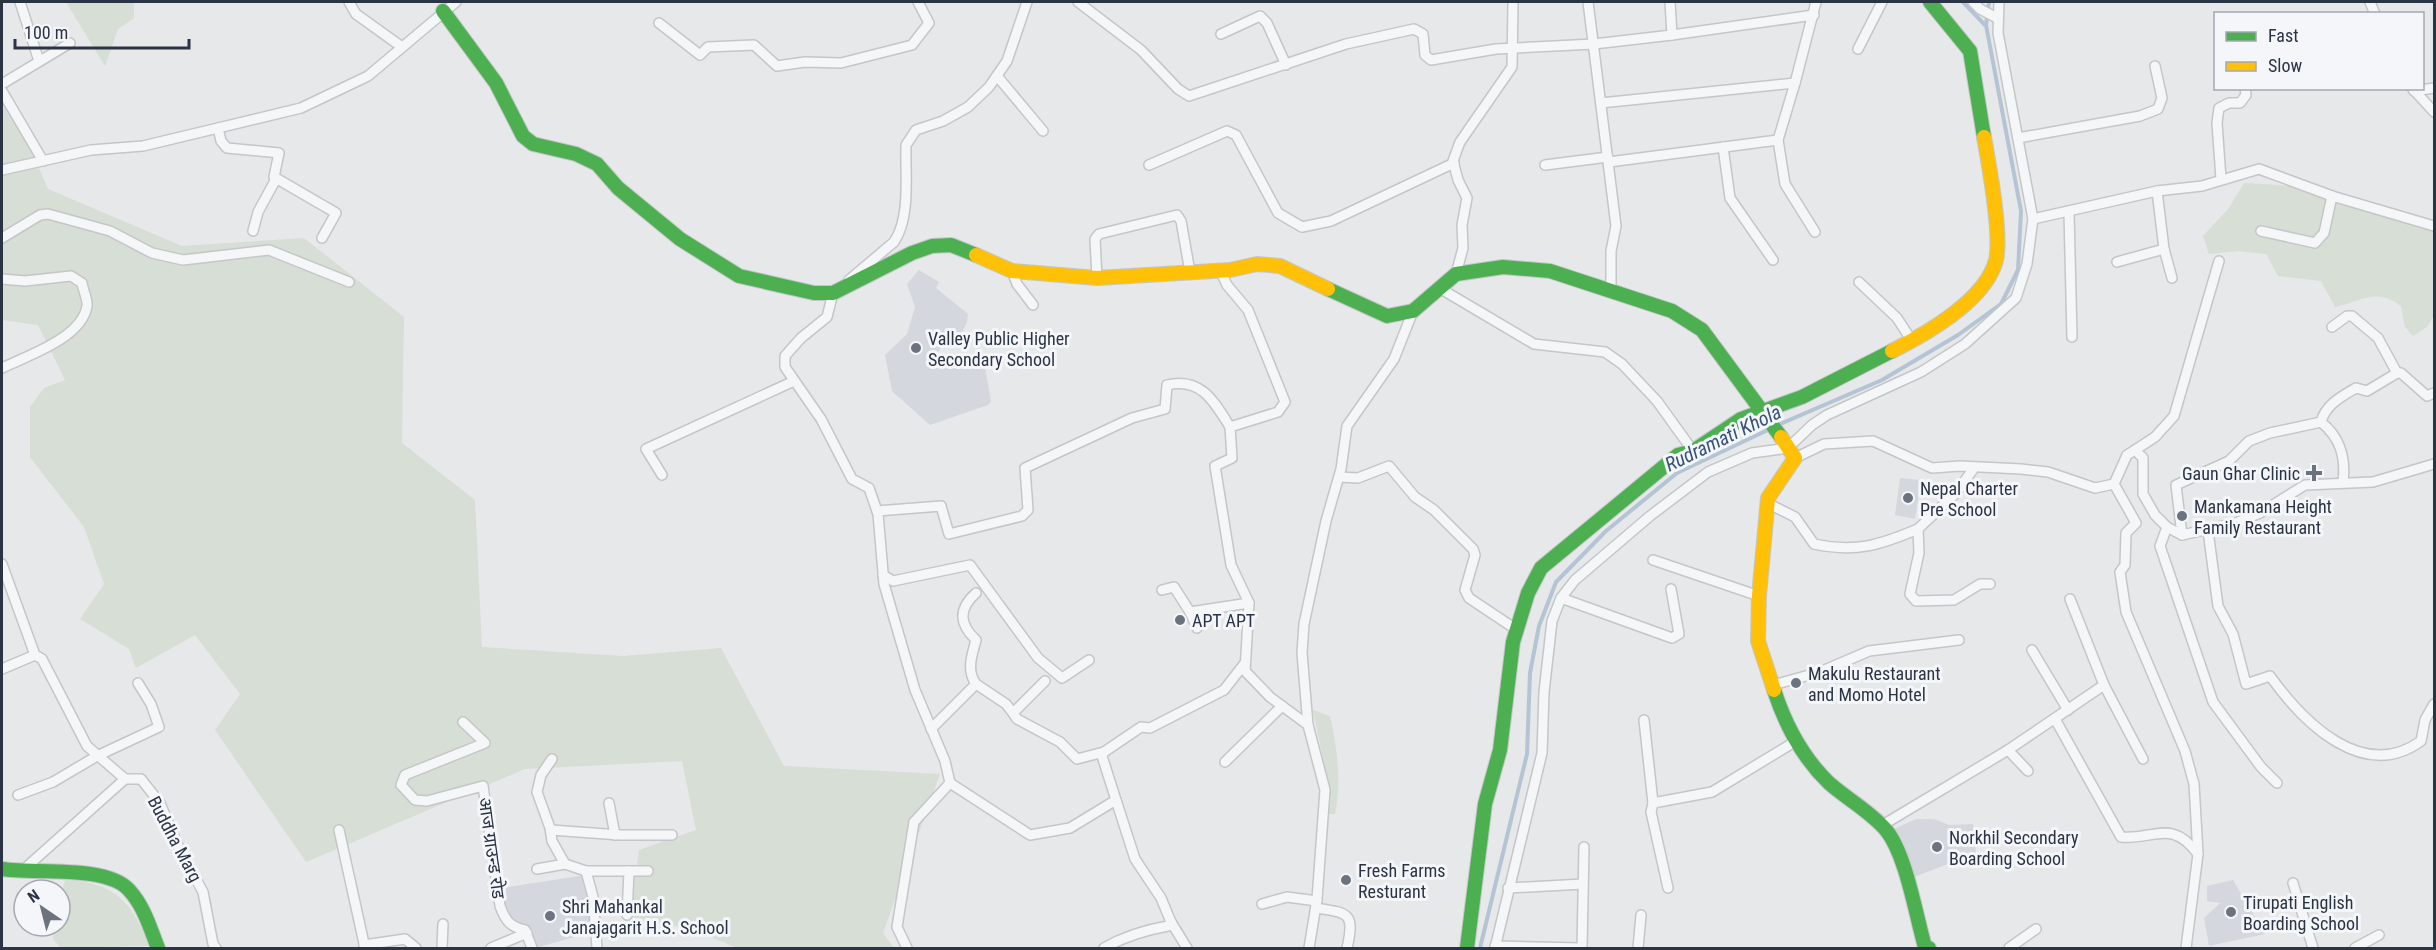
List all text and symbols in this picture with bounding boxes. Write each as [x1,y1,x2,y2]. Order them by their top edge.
scale bar [15,12,189,50]
legend [2214,12,2424,90]
text: 100 m [24,22,68,43]
text: Fast [2268,25,2299,46]
text: Slow [2268,55,2303,76]
place label: Valley Public Higher Secondary School [928,328,1070,370]
marker: Valley Public Higher Secondary School [909,341,923,355]
water label: Rudramati Khola [1661,400,1785,476]
place label: Gaun Ghar Clinic [2182,463,2300,484]
marker: Gaun Ghar Clinic [2305,464,2323,482]
place label: Nepal Charter Pre School [1920,478,2019,520]
marker: Nepal Charter Pre School [1901,491,1915,505]
place label: Mankamana Height Family Restaurant [2194,496,2332,538]
marker: Mankamana Height Family Restaurant [2175,509,2189,523]
place label: APT APT [1192,610,1255,631]
marker: APT APT [1173,613,1187,627]
place label: Makulu Restaurant and Momo Hotel [1808,663,1941,705]
marker: Makulu Restaurant and Momo Hotel [1789,676,1803,690]
street label: Buddha Marg [144,792,206,886]
street label: आज ग्राउन्ड रोड [474,796,510,901]
place label: Norkhil Secondary Boarding School [1949,827,2079,869]
marker: Norkhil Secondary Boarding School [1930,840,1944,854]
place label: Fresh Farms Resturant [1358,860,1445,902]
marker: Fresh Farms Resturant [1339,873,1353,887]
north arrow [12,878,72,938]
text: N [24,886,43,907]
place label: Tirupati English Boarding School [2243,892,2359,934]
place label: Shri Mahankal Janajagarit H.S. School [562,896,729,938]
marker: Tirupati English Boarding School [2224,905,2238,919]
marker: Shri Mahankal Janajagarit H.S. School [543,909,557,923]

